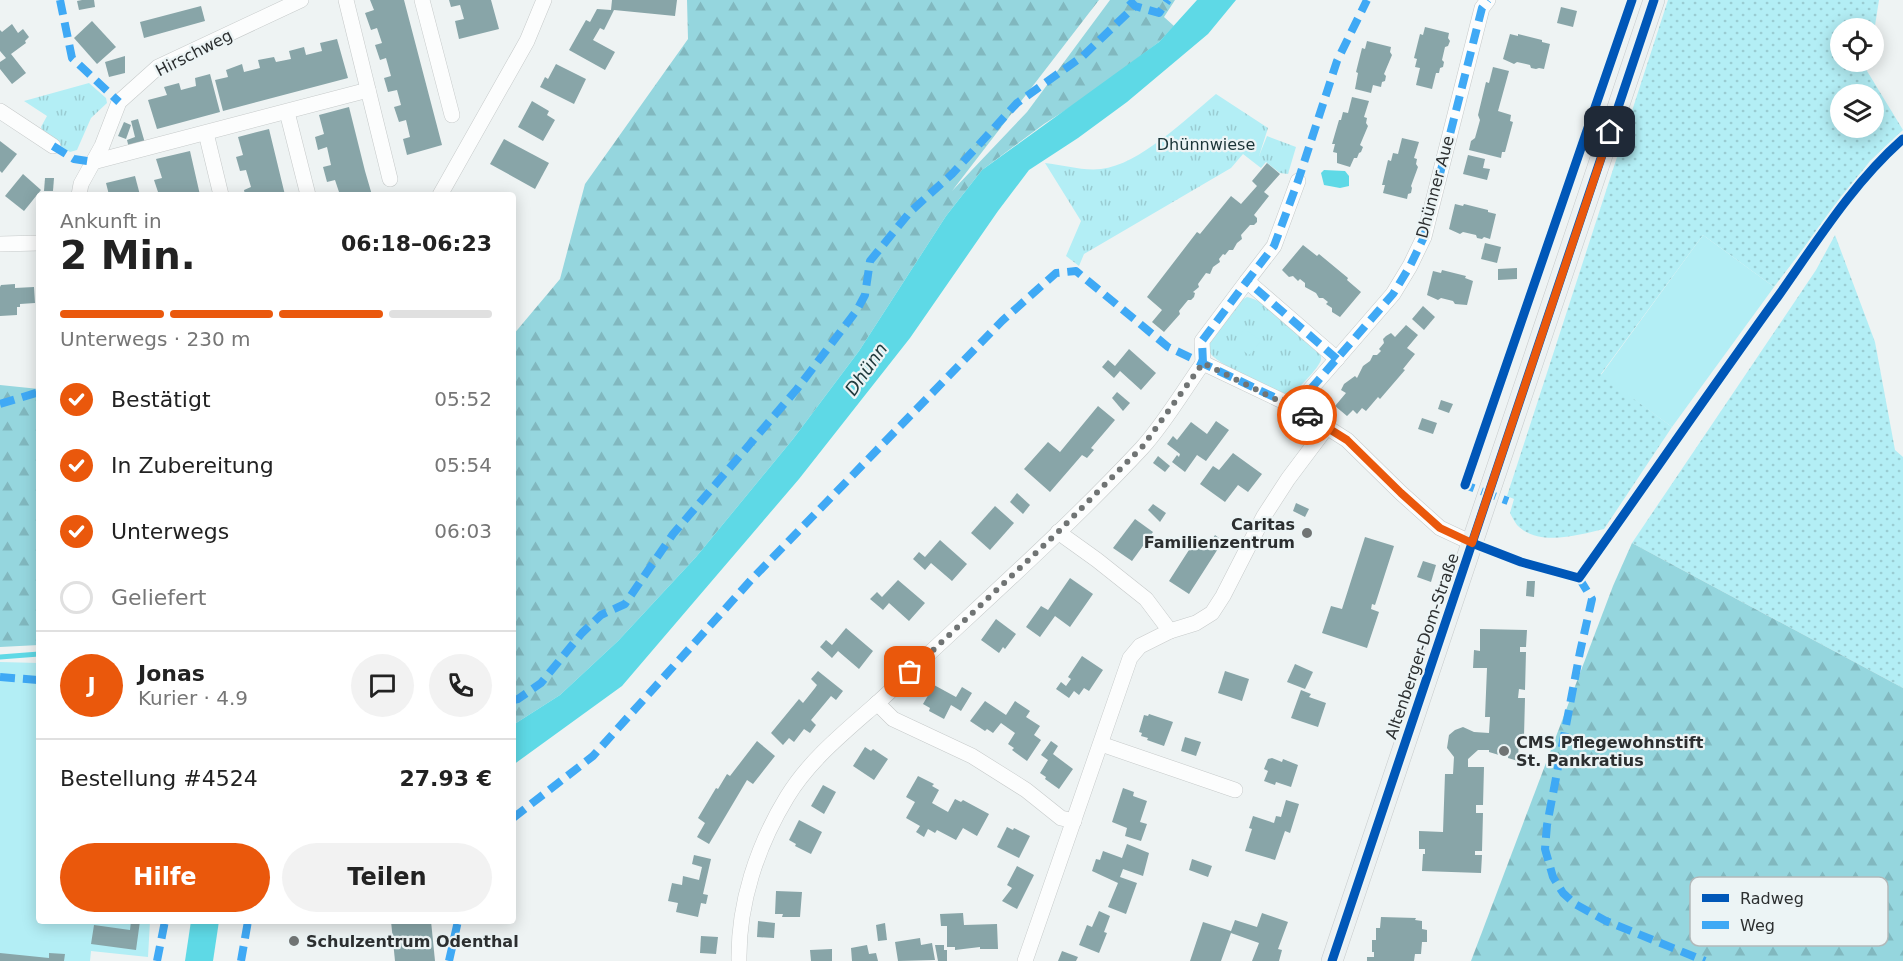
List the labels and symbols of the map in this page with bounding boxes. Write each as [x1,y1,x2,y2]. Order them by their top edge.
street label: Hirschweg [153,26,235,80]
pin [1584,106,1635,157]
street label: Dhünner Aue [1412,134,1458,240]
park label: Dhünnwiese [1157,135,1255,154]
water label: Dhünn [840,339,892,399]
courier [1277,385,1337,445]
place label: Caritas Familienzentrum [1144,515,1295,552]
marker: Caritas Familienzentrum [1300,526,1314,540]
street label: Altenberger-Dom-Straße [1381,550,1463,742]
pin [884,646,935,697]
place label: CMS Pflegewohnstift St. Pankratius [1516,733,1704,770]
marker: CMS Pflegewohnstift St. Pankratius [1497,744,1511,758]
legend [1690,877,1888,946]
text: Radweg [1740,889,1804,908]
text: Weg [1740,916,1775,935]
place label: Schulzentrum Odenthal [306,932,519,951]
marker: Schulzentrum Odenthal [287,934,301,948]

